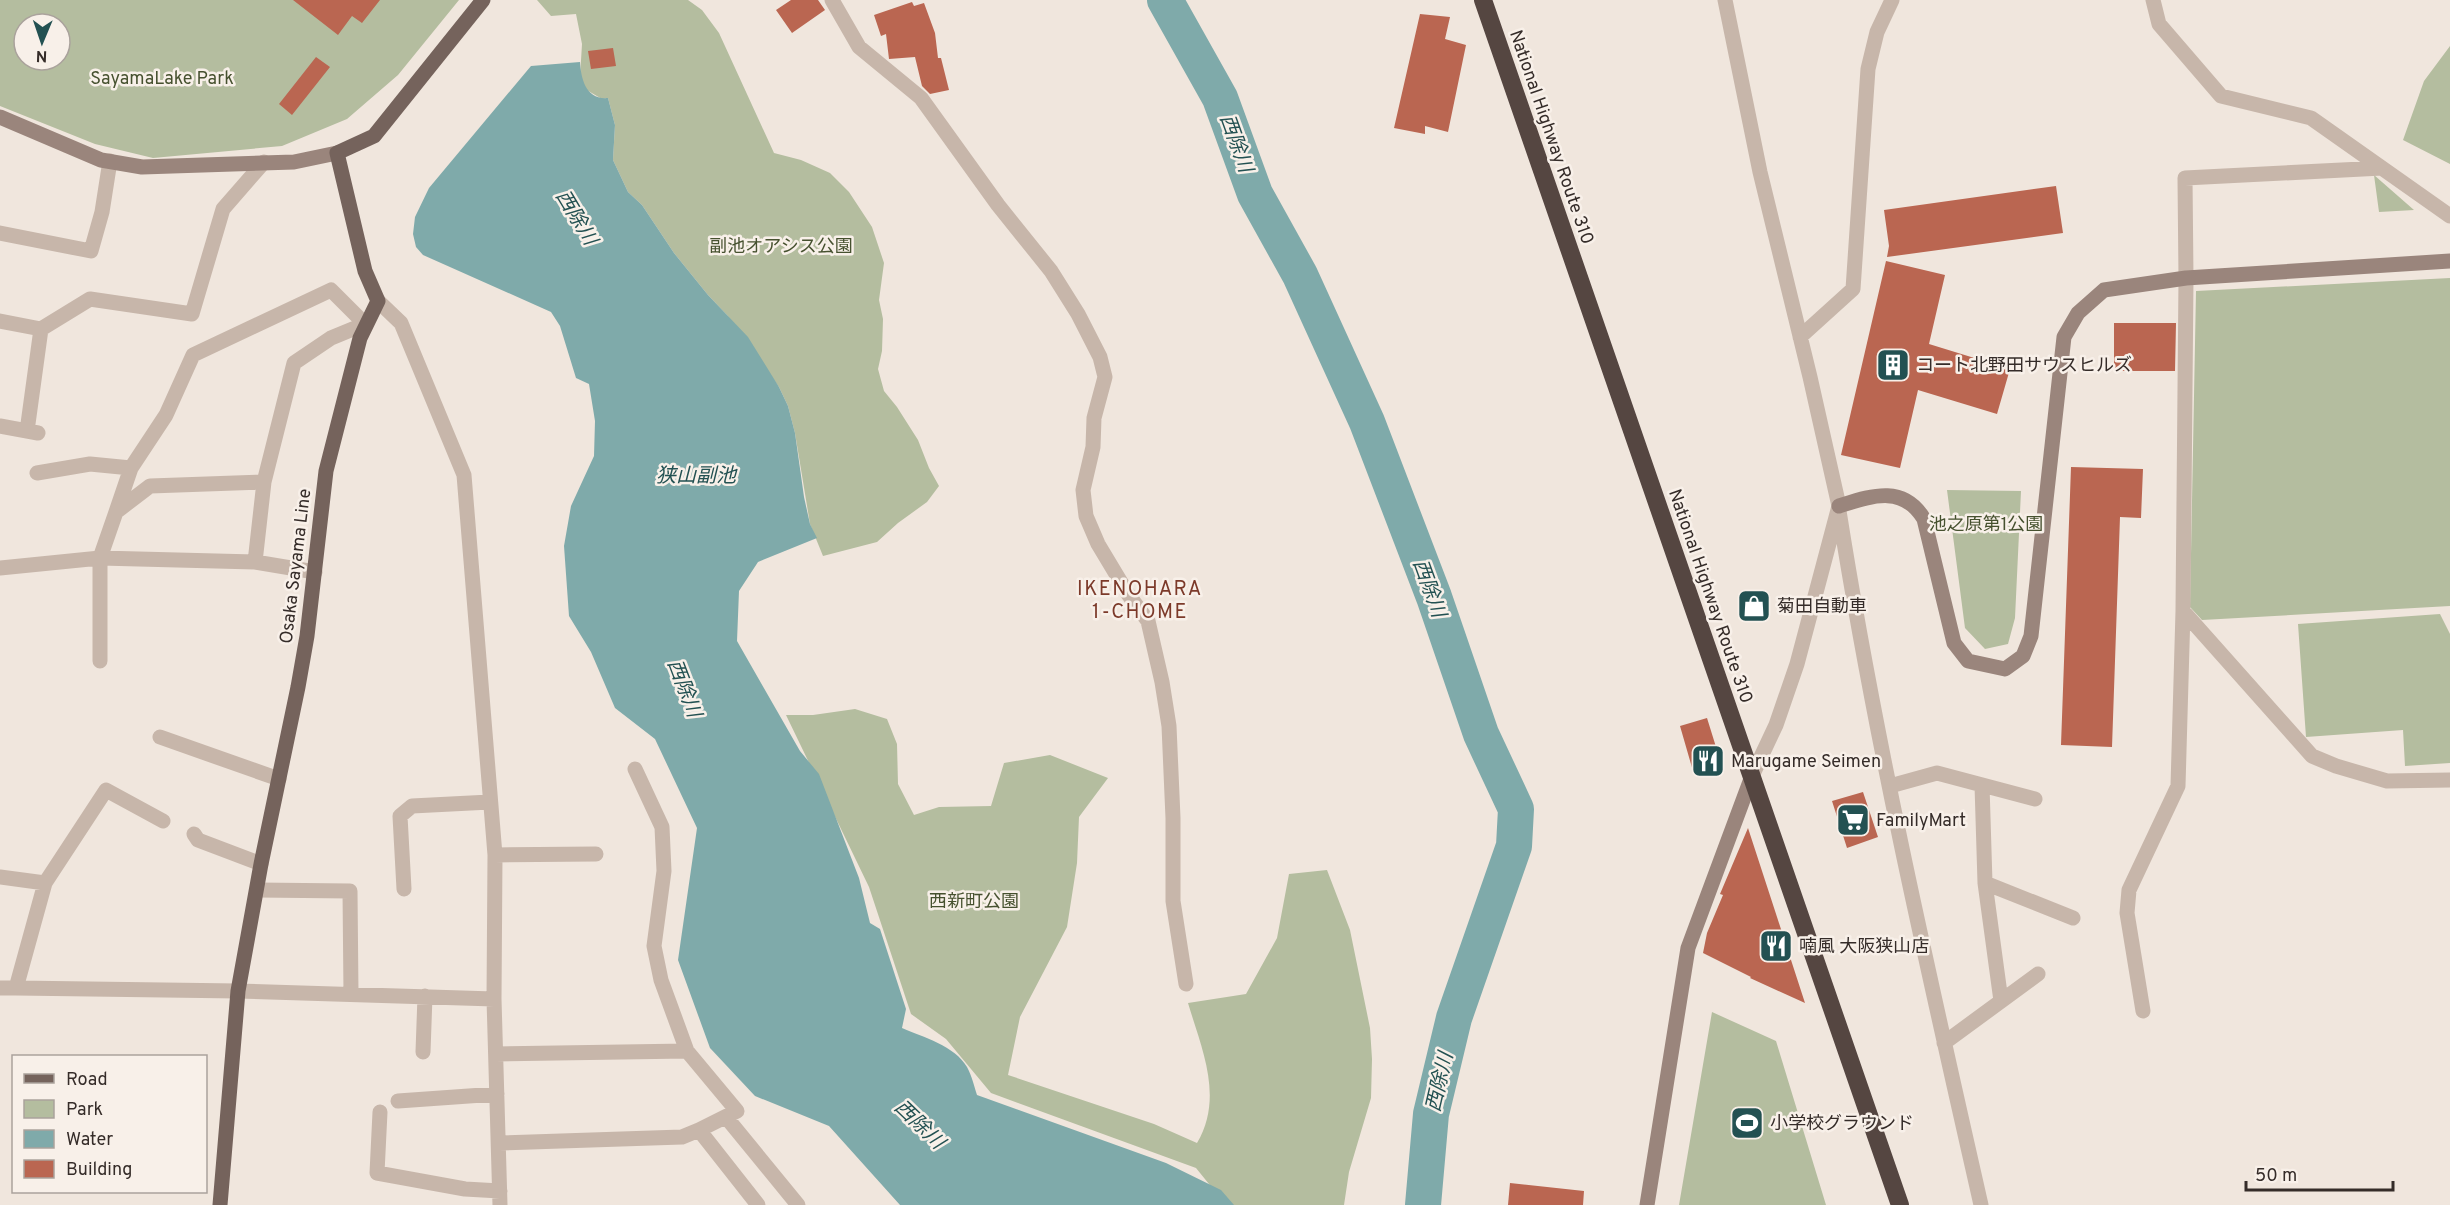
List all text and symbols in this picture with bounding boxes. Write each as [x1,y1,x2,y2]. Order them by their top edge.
north arrow [12,12,72,72]
street label: National Highway Route 310 [1503,27,1598,248]
text: N [35,45,48,65]
park label: SayamaLake Park [90,68,234,91]
water label: 西除川 [1213,111,1258,178]
water label: 西除川 [549,186,603,252]
park label: 副池オアシス公園 [709,236,853,259]
building icon: コート北野田サウスヒルズ [1875,347,1911,383]
place label: コート北野田サウスヒルズ [1916,355,2132,378]
water label: 狭山副池 [656,464,738,490]
street label: National Highway Route 310 [1662,486,1757,707]
street label: Osaka Sayama Line [276,487,317,645]
park label: 池之原第1公園 [1929,514,2043,537]
water label: 西除川 [1406,556,1451,623]
district label: IKENOHARA 1-CHOME [1077,577,1203,626]
shop icon: 菊田自動車 [1736,588,1772,624]
place label: 菊田自動車 [1777,596,1867,619]
water label: 西除川 [660,656,707,723]
restaurant icon: Marugame Seimen [1690,743,1726,779]
place label: Marugame Seimen [1731,751,1881,774]
supermarket icon: FamilyMart [1835,802,1871,838]
place label: FamilyMart [1876,810,1966,833]
park label: 西新町公園 [929,891,1019,914]
restaurant icon: 喃風 大阪狭山店 [1758,928,1794,964]
place label: 喃風 大阪狭山店 [1799,936,1929,959]
water label: 西除川 [1422,1048,1461,1115]
legend [12,1055,207,1193]
text: Road [66,1069,108,1092]
water label: 西除川 [888,1095,951,1157]
text: Park [66,1099,103,1122]
sports icon: 小学校グラウンド [1729,1105,1765,1141]
place label: 小学校グラウンド [1770,1113,1914,1136]
text: Water [66,1129,113,1152]
scale bar [2246,1154,2393,1192]
text: Building [66,1159,132,1182]
text: 50 m [2255,1165,2297,1188]

